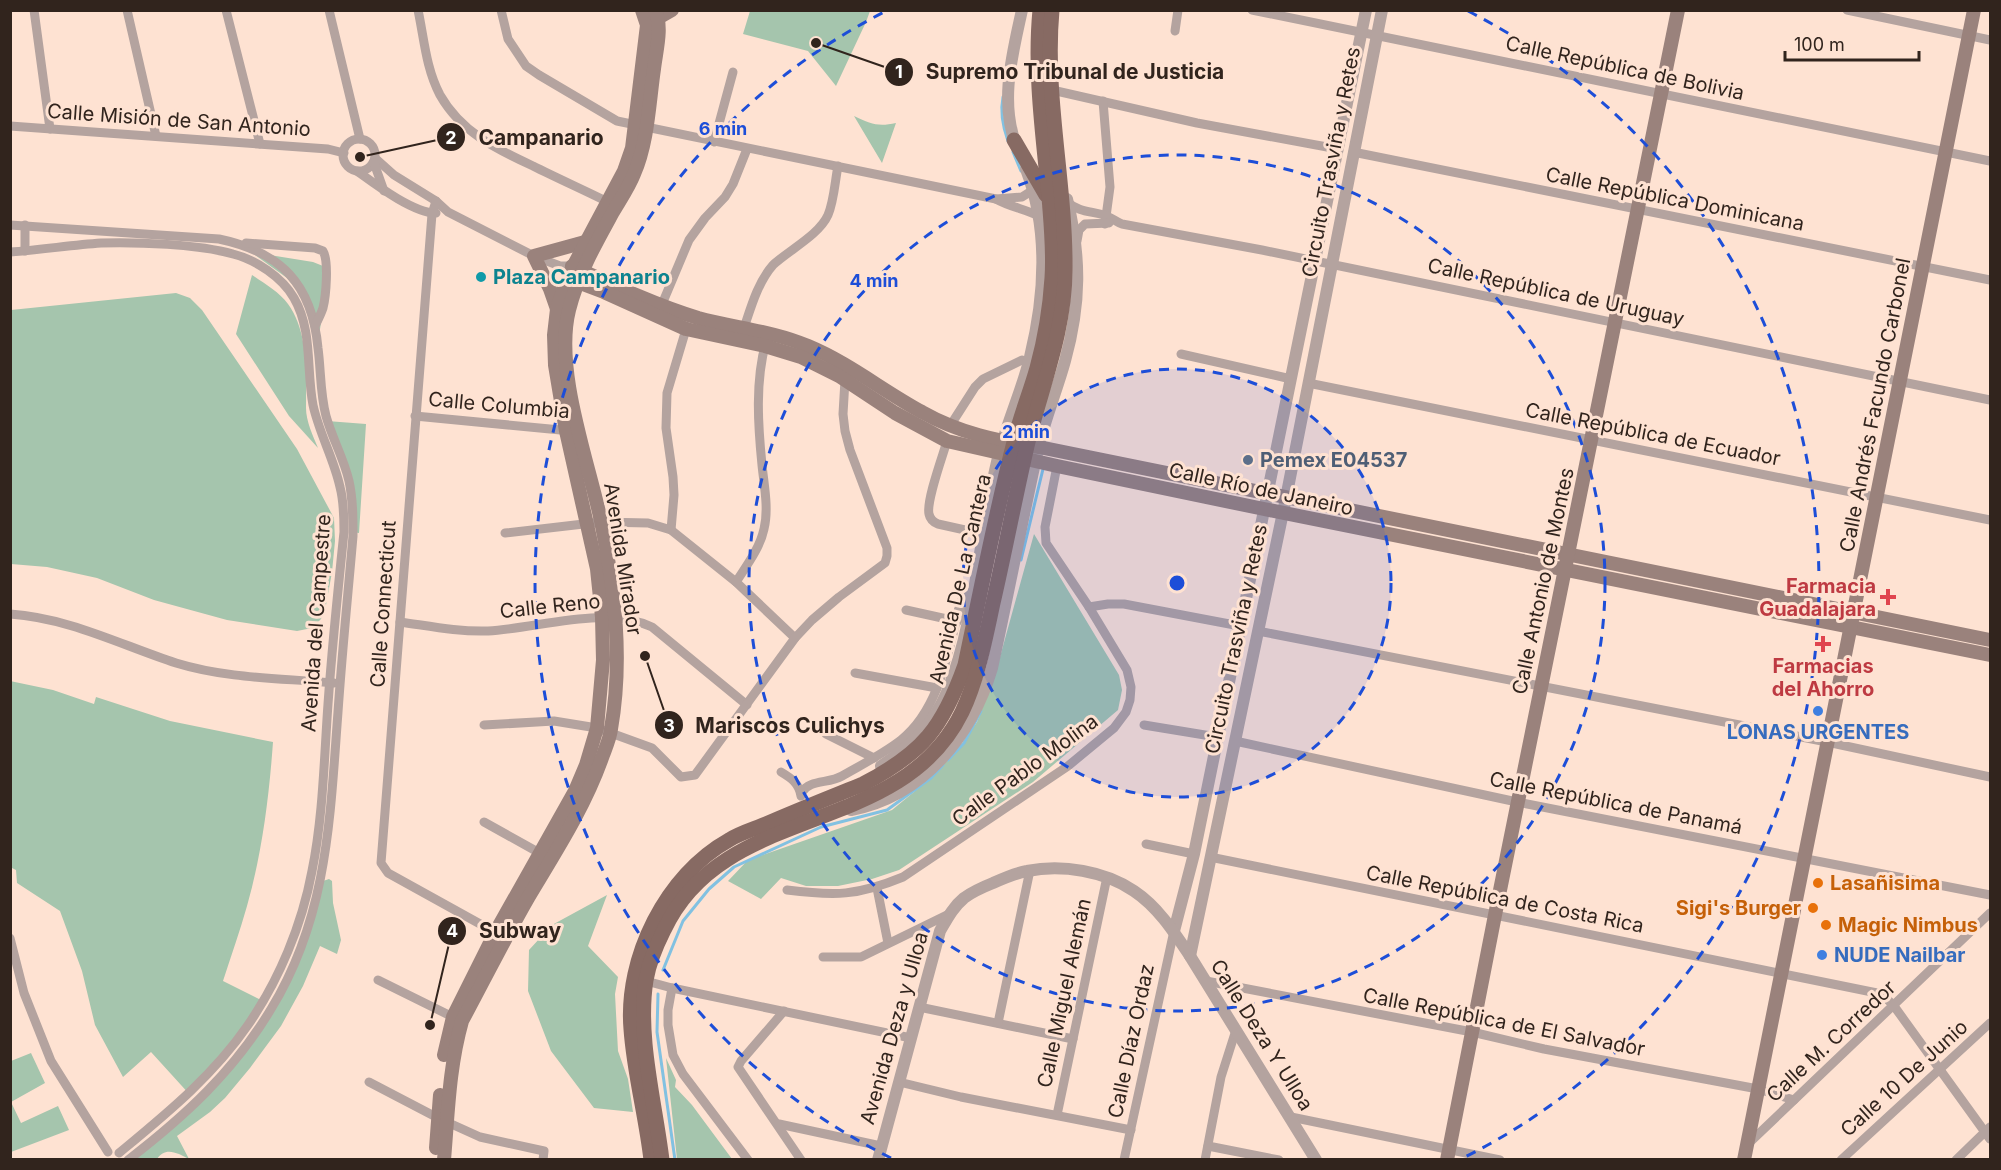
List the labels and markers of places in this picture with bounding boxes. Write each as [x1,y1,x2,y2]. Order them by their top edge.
callout: Supremo Tribunal de Justicia [884,52,1237,91]
callout: Campanario [436,118,615,157]
place label: Plaza Campanario [493,265,670,289]
marker: Plaza Campanario [474,270,488,284]
place label: Pemex E04537 [1260,448,1407,472]
marker: Pemex E04537 [1241,453,1255,467]
centre of rings [1167,573,1187,593]
place label: Farmacia Guadalajara [1759,574,1876,621]
marker: Farmacia Guadalajara [1881,590,1895,604]
marker: Farmacias del Ahorro [1816,637,1830,651]
place label: Farmacias del Ahorro [1772,654,1874,701]
marker: LONAS URGENTES [1811,704,1825,718]
callout: Mariscos Culichys [654,706,897,745]
place label: LONAS URGENTES [1727,720,1909,744]
place label: Lasañisima [1830,871,1940,895]
marker: Lasañisima [1811,876,1825,890]
place label: Sigi's Burger [1676,896,1801,920]
marker: Sigi's Burger [1806,901,1820,915]
callout: Subway [437,911,573,950]
place label: Magic Nimbus [1838,913,1978,937]
marker: Magic Nimbus [1819,918,1833,932]
place label: NUDE Nailbar [1834,943,1965,967]
marker: NUDE Nailbar [1815,948,1829,962]

